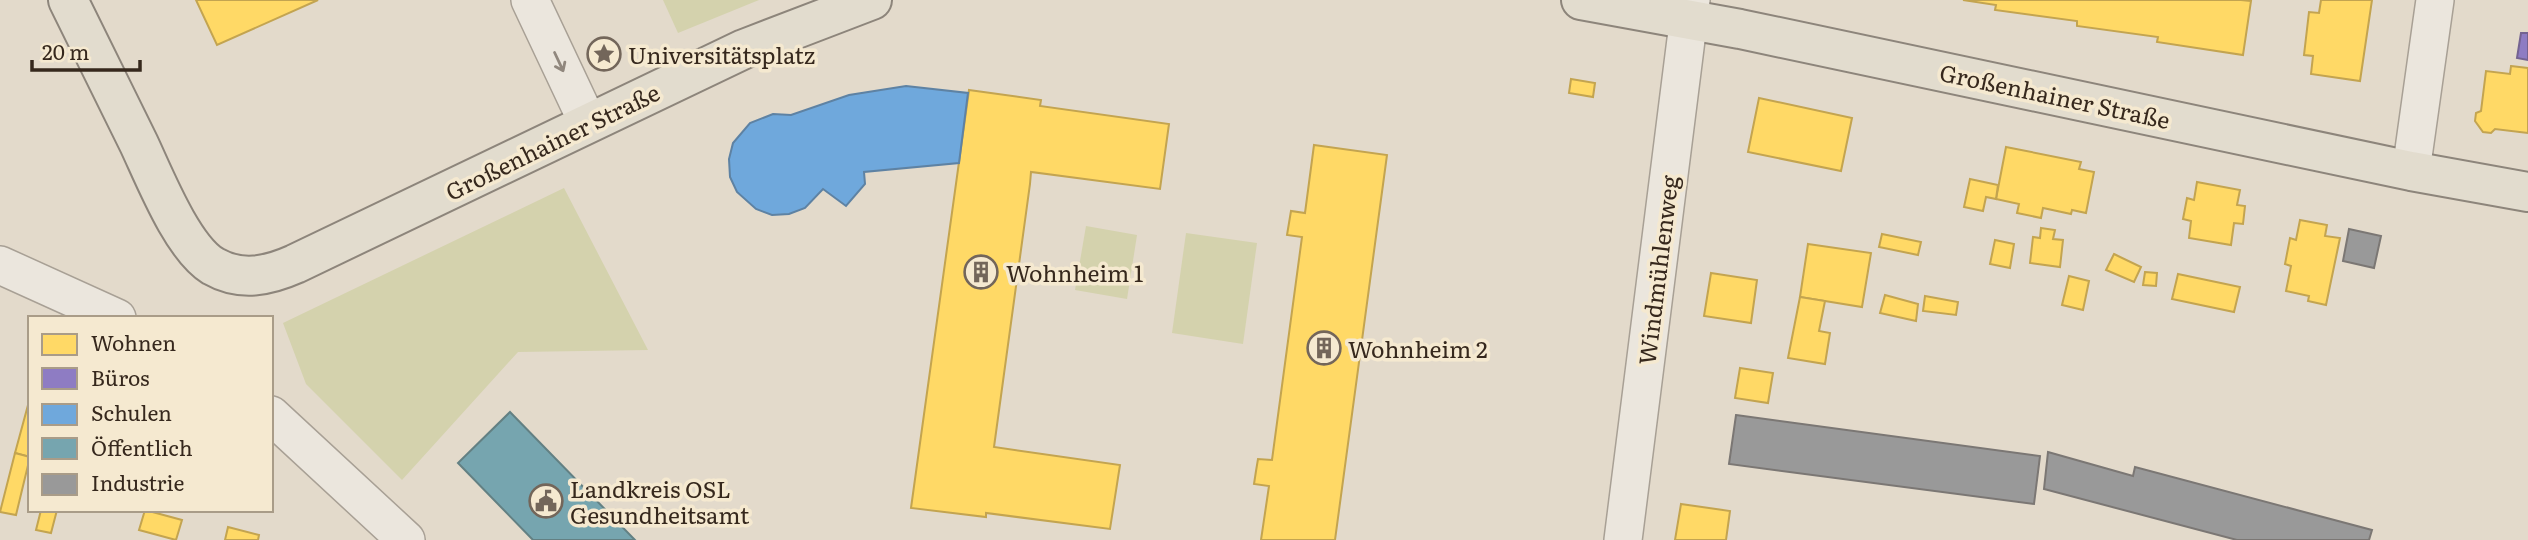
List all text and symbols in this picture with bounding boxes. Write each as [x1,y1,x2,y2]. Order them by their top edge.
scale bar [32,28,140,72]
text: 20 m [42,35,89,66]
place icon: Universitätsplatz [585,35,623,73]
place label: Universitätsplatz [628,37,815,71]
one-way arrow [553,51,566,72]
street label: Großenhainer Straße [1937,54,2173,136]
street label: Großenhainer Straße [439,74,665,208]
street label: Windmühlenweg [1629,173,1686,367]
building icon: Wohnheim 1 [962,253,1000,291]
place label: Wohnheim 1 [1006,255,1143,289]
legend [28,316,273,512]
text: Wohnen [91,326,176,357]
building icon: Wohnheim 2 [1305,329,1343,367]
place label: Wohnheim 2 [1348,331,1488,365]
text: Büros [91,361,149,392]
text: Schulen [91,396,172,427]
text: Öffentlich [91,431,193,462]
text: Industrie [91,466,184,497]
place label: Landkreis OSL Gesundheitsamt [570,471,750,531]
public building icon: Landkreis OSL Gesundheitsamt [527,482,565,520]

